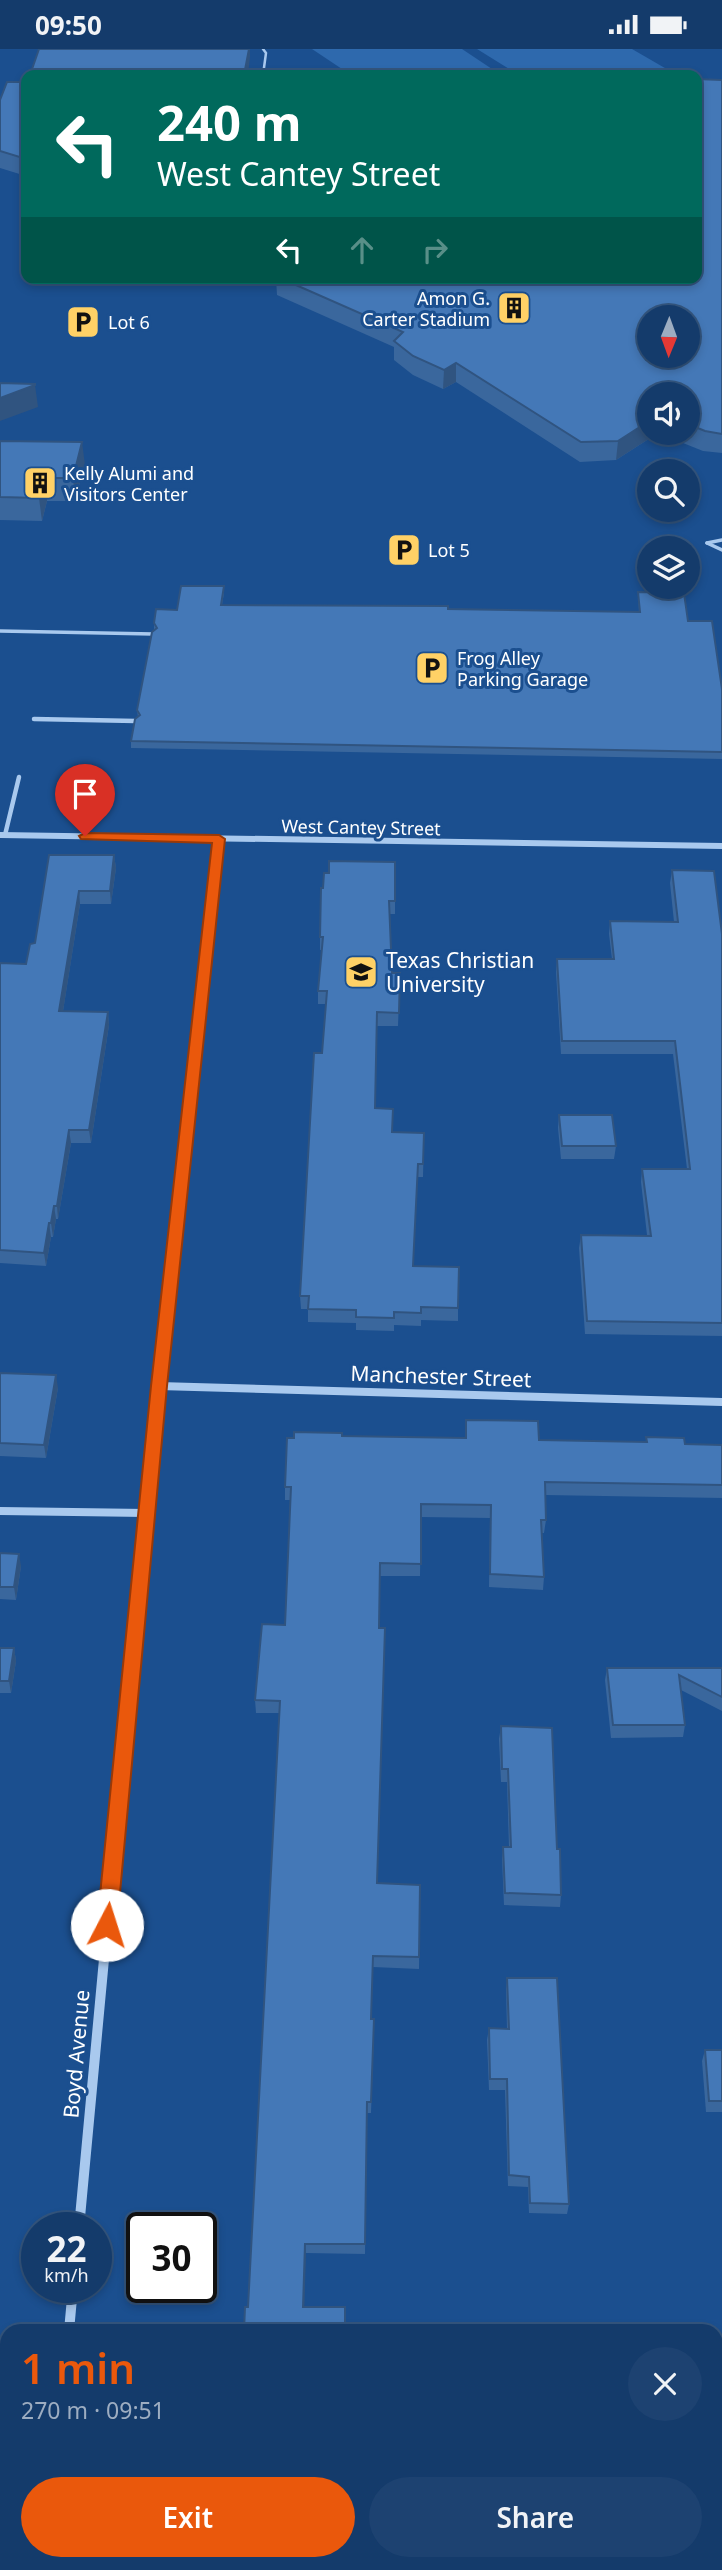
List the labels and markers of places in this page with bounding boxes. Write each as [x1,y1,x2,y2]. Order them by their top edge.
place label: Amon G. Carter Stadium [362,286,490,331]
building icon: Amon G. Carter Stadium [495,289,533,327]
parking icon: Lot 6 [64,303,102,341]
place label: Lot 6 [108,310,150,334]
place label: Kelly Alumi and Visitors Center [64,461,194,506]
building icon: Kelly Alumi and Visitors Center [21,464,59,502]
parking icon: Lot 5 [385,531,423,569]
place label: Lot 5 [428,538,470,562]
place label: Frog Alley Parking Garage [457,646,588,691]
parking icon: Frog Alley Parking Garage [413,649,451,687]
pin [55,764,115,836]
place label: Texas Christian University [386,946,534,998]
school or university icon: Texas Christian University [342,953,380,991]

